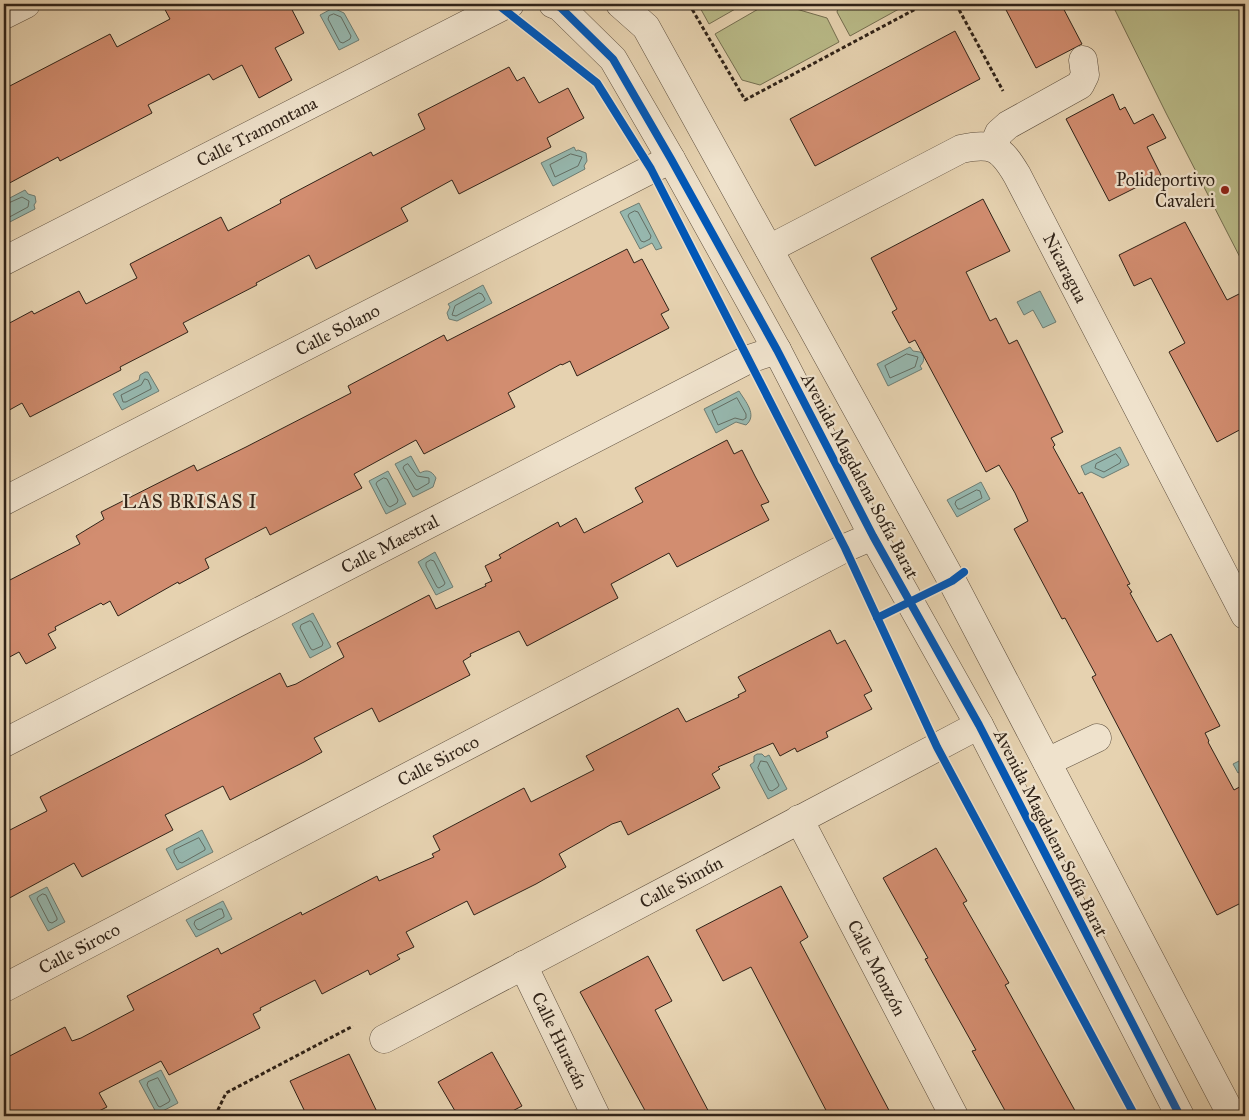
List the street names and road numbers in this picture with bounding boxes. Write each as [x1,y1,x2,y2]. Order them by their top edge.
street label: Calle Tramontana [193,92,321,172]
street label: Nicaragua [1038,229,1092,307]
street label: Calle Solano [292,299,384,361]
street label: Avenida Magdalena Sofía Barat [795,369,924,583]
street label: Calle Maestral [337,510,442,578]
street label: Avenida Magdalena Sofía Barat [988,725,1113,941]
street label: Calle Siroco [394,730,483,791]
street label: Calle Simún [636,851,727,913]
street label: Calle Monzón [843,916,911,1020]
street label: Calle Siroco [35,918,124,979]
street label: Calle Huracán [527,988,592,1093]

